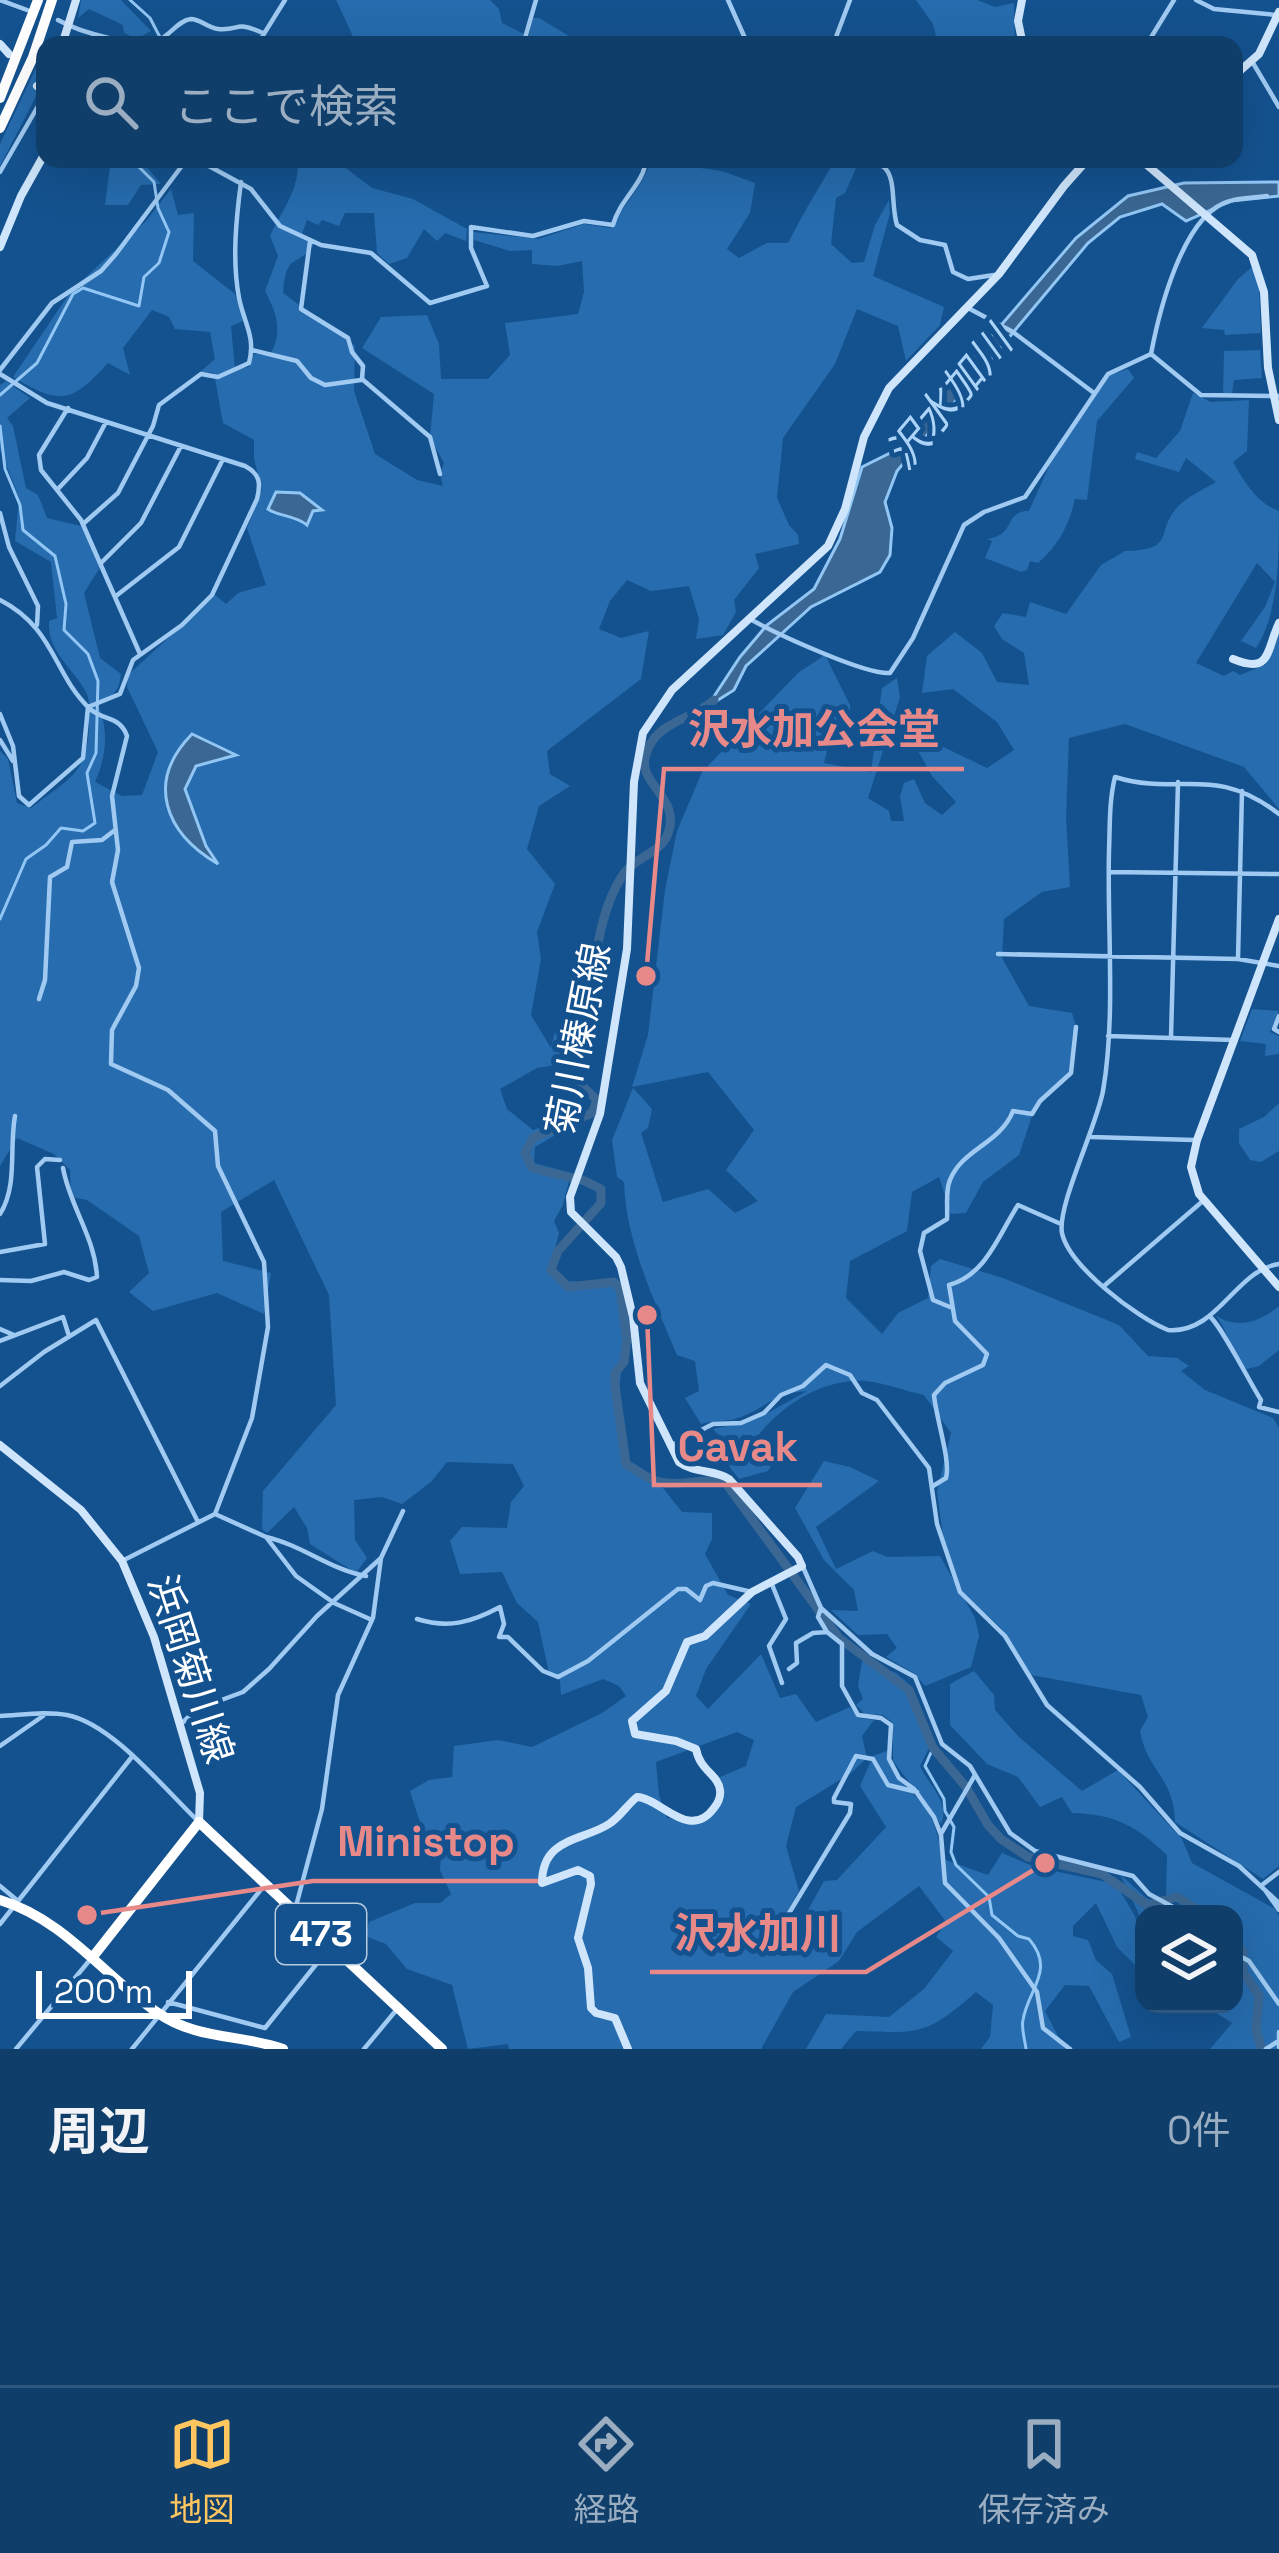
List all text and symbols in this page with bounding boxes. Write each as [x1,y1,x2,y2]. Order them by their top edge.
search box [36,36,1243,168]
icon: search [78,69,144,135]
text: ここで検索 [174,78,399,135]
water label: 沢水加川 [875,314,1026,479]
callout: 沢水加公会堂 [664,691,964,769]
text: 沢水加公会堂 [688,703,940,756]
street label: 菊川榛原線 [535,939,621,1139]
callout: Cavak [654,1407,822,1485]
text: Cavak [678,1420,799,1473]
street label: 浜岡菊川線 [138,1569,244,1769]
callout: Ministop [313,1803,538,1881]
text: Ministop [337,1815,515,1868]
callout: 沢水加川 [650,1894,866,1972]
road number: 473 [276,1904,366,1964]
map controls [1135,1905,1243,2013]
button: layers [1135,1905,1243,2013]
text: 沢水加川 [674,1907,842,1960]
scale bar [36,1965,192,2018]
text: 200 m [54,1971,153,2013]
text: 周辺 [48,2099,150,2164]
text: 0件 [1167,2106,1231,2155]
tab: 地図 [169,2411,235,2531]
tab: 経路 [573,2411,639,2531]
tab: 保存済み [978,2411,1110,2531]

